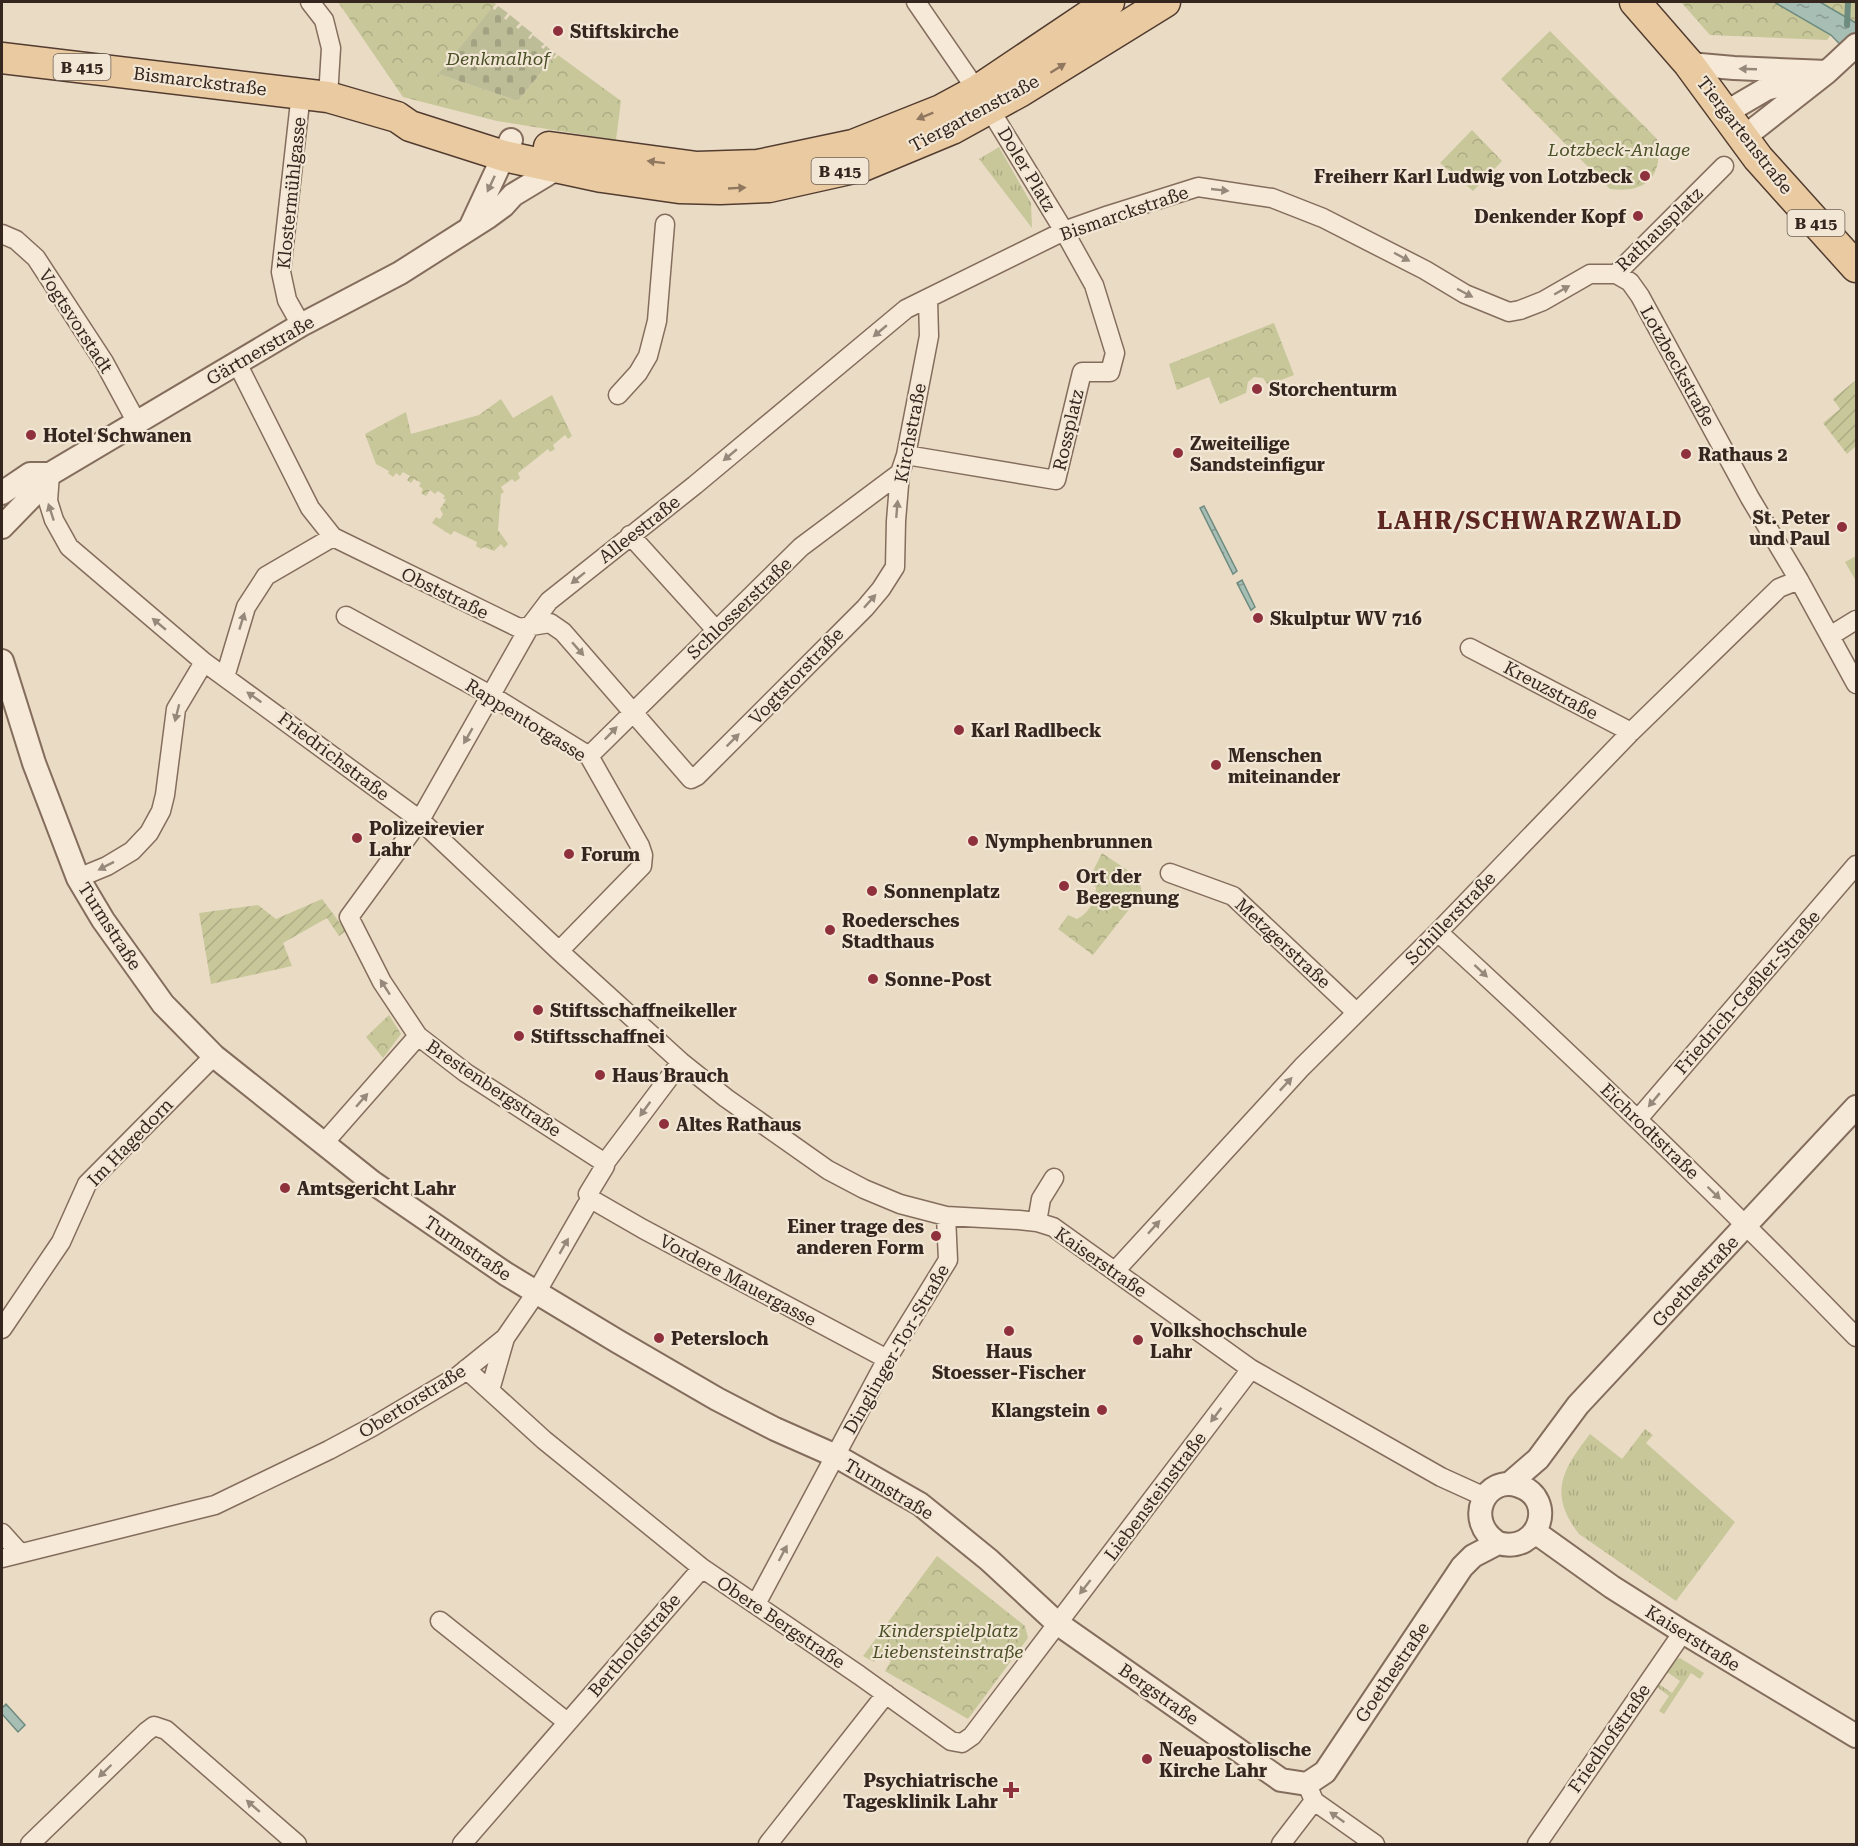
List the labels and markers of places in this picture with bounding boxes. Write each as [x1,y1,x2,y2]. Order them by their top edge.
place label: Stiftskirche [570,21,679,42]
marker: Stiftskirche [551,24,565,38]
place label: Freiherr Karl Ludwig von Lotzbeck [1314,166,1634,187]
marker: Freiherr Karl Ludwig von Lotzbeck [1638,169,1652,183]
place label: Denkender Kopf [1474,206,1627,227]
marker: Denkender Kopf [1631,209,1645,223]
place label: Storchenturm [1269,379,1398,400]
marker: Storchenturm [1250,382,1264,396]
place label: Hotel Schwanen [43,425,192,446]
marker: Hotel Schwanen [24,428,38,442]
place label: Zweiteilige Sandsteinfigur [1190,433,1325,475]
place label: Rathaus 2 [1698,444,1787,465]
marker: Zweiteilige Sandsteinfigur [1171,446,1185,460]
marker: Rathaus 2 [1679,447,1693,461]
place label: St. Peter und Paul [1749,507,1830,549]
marker: St. Peter und Paul [1835,520,1849,534]
place label: Skulptur WV 716 [1270,608,1422,629]
marker: Skulptur WV 716 [1251,611,1265,625]
place label: Karl Radlbeck [971,720,1102,741]
marker: Karl Radlbeck [952,723,966,737]
place label: Menschen miteinander [1228,745,1340,787]
marker: Menschen miteinander [1209,758,1223,772]
place label: Polizeirevier Lahr [369,818,484,860]
marker: Polizeirevier Lahr [350,831,364,845]
place label: Nymphenbrunnen [985,831,1153,852]
marker: Nymphenbrunnen [966,834,980,848]
place label: Forum [581,844,641,865]
marker: Forum [562,847,576,861]
place label: Ort der Begegnung [1076,866,1180,908]
marker: Ort der Begegnung [1057,879,1071,893]
place label: Sonnenplatz [884,881,999,902]
marker: Sonnenplatz [865,884,879,898]
place label: Roedersches Stadthaus [842,910,960,952]
marker: Roedersches Stadthaus [823,923,837,937]
place label: Sonne-Post [885,969,992,990]
marker: Sonne-Post [866,972,880,986]
place label: Stiftsschaffneikeller [550,1000,737,1021]
marker: Stiftsschaffneikeller [531,1003,545,1017]
place label: Stiftsschaffnei [531,1026,665,1047]
marker: Stiftsschaffnei [512,1029,526,1043]
place label: Haus Brauch [612,1065,729,1086]
marker: Haus Brauch [593,1068,607,1082]
place label: Altes Rathaus [676,1114,801,1135]
marker: Altes Rathaus [657,1117,671,1131]
place label: Amtsgericht Lahr [297,1178,456,1199]
marker: Amtsgericht Lahr [278,1181,292,1195]
place label: Einer trage des anderen Form [787,1216,925,1258]
marker: Einer trage des anderen Form [929,1229,943,1243]
place label: Volkshochschule Lahr [1150,1320,1307,1362]
marker: Haus Stoesser-Fischer [1002,1324,1016,1338]
place label: Petersloch [671,1328,769,1349]
marker: Petersloch [652,1331,666,1345]
marker: Volkshochschule Lahr [1131,1333,1145,1347]
place label: Haus Stoesser-Fischer [932,1341,1086,1383]
place label: Klangstein [991,1400,1090,1421]
marker: Klangstein [1095,1403,1109,1417]
place label: Neuapostolische Kirche Lahr [1159,1739,1312,1781]
marker: Neuapostolische Kirche Lahr [1140,1752,1154,1766]
place label: Psychiatrische Tagesklinik Lahr [843,1770,998,1812]
marker: Psychiatrische Tagesklinik Lahr [1002,1781,1020,1799]

